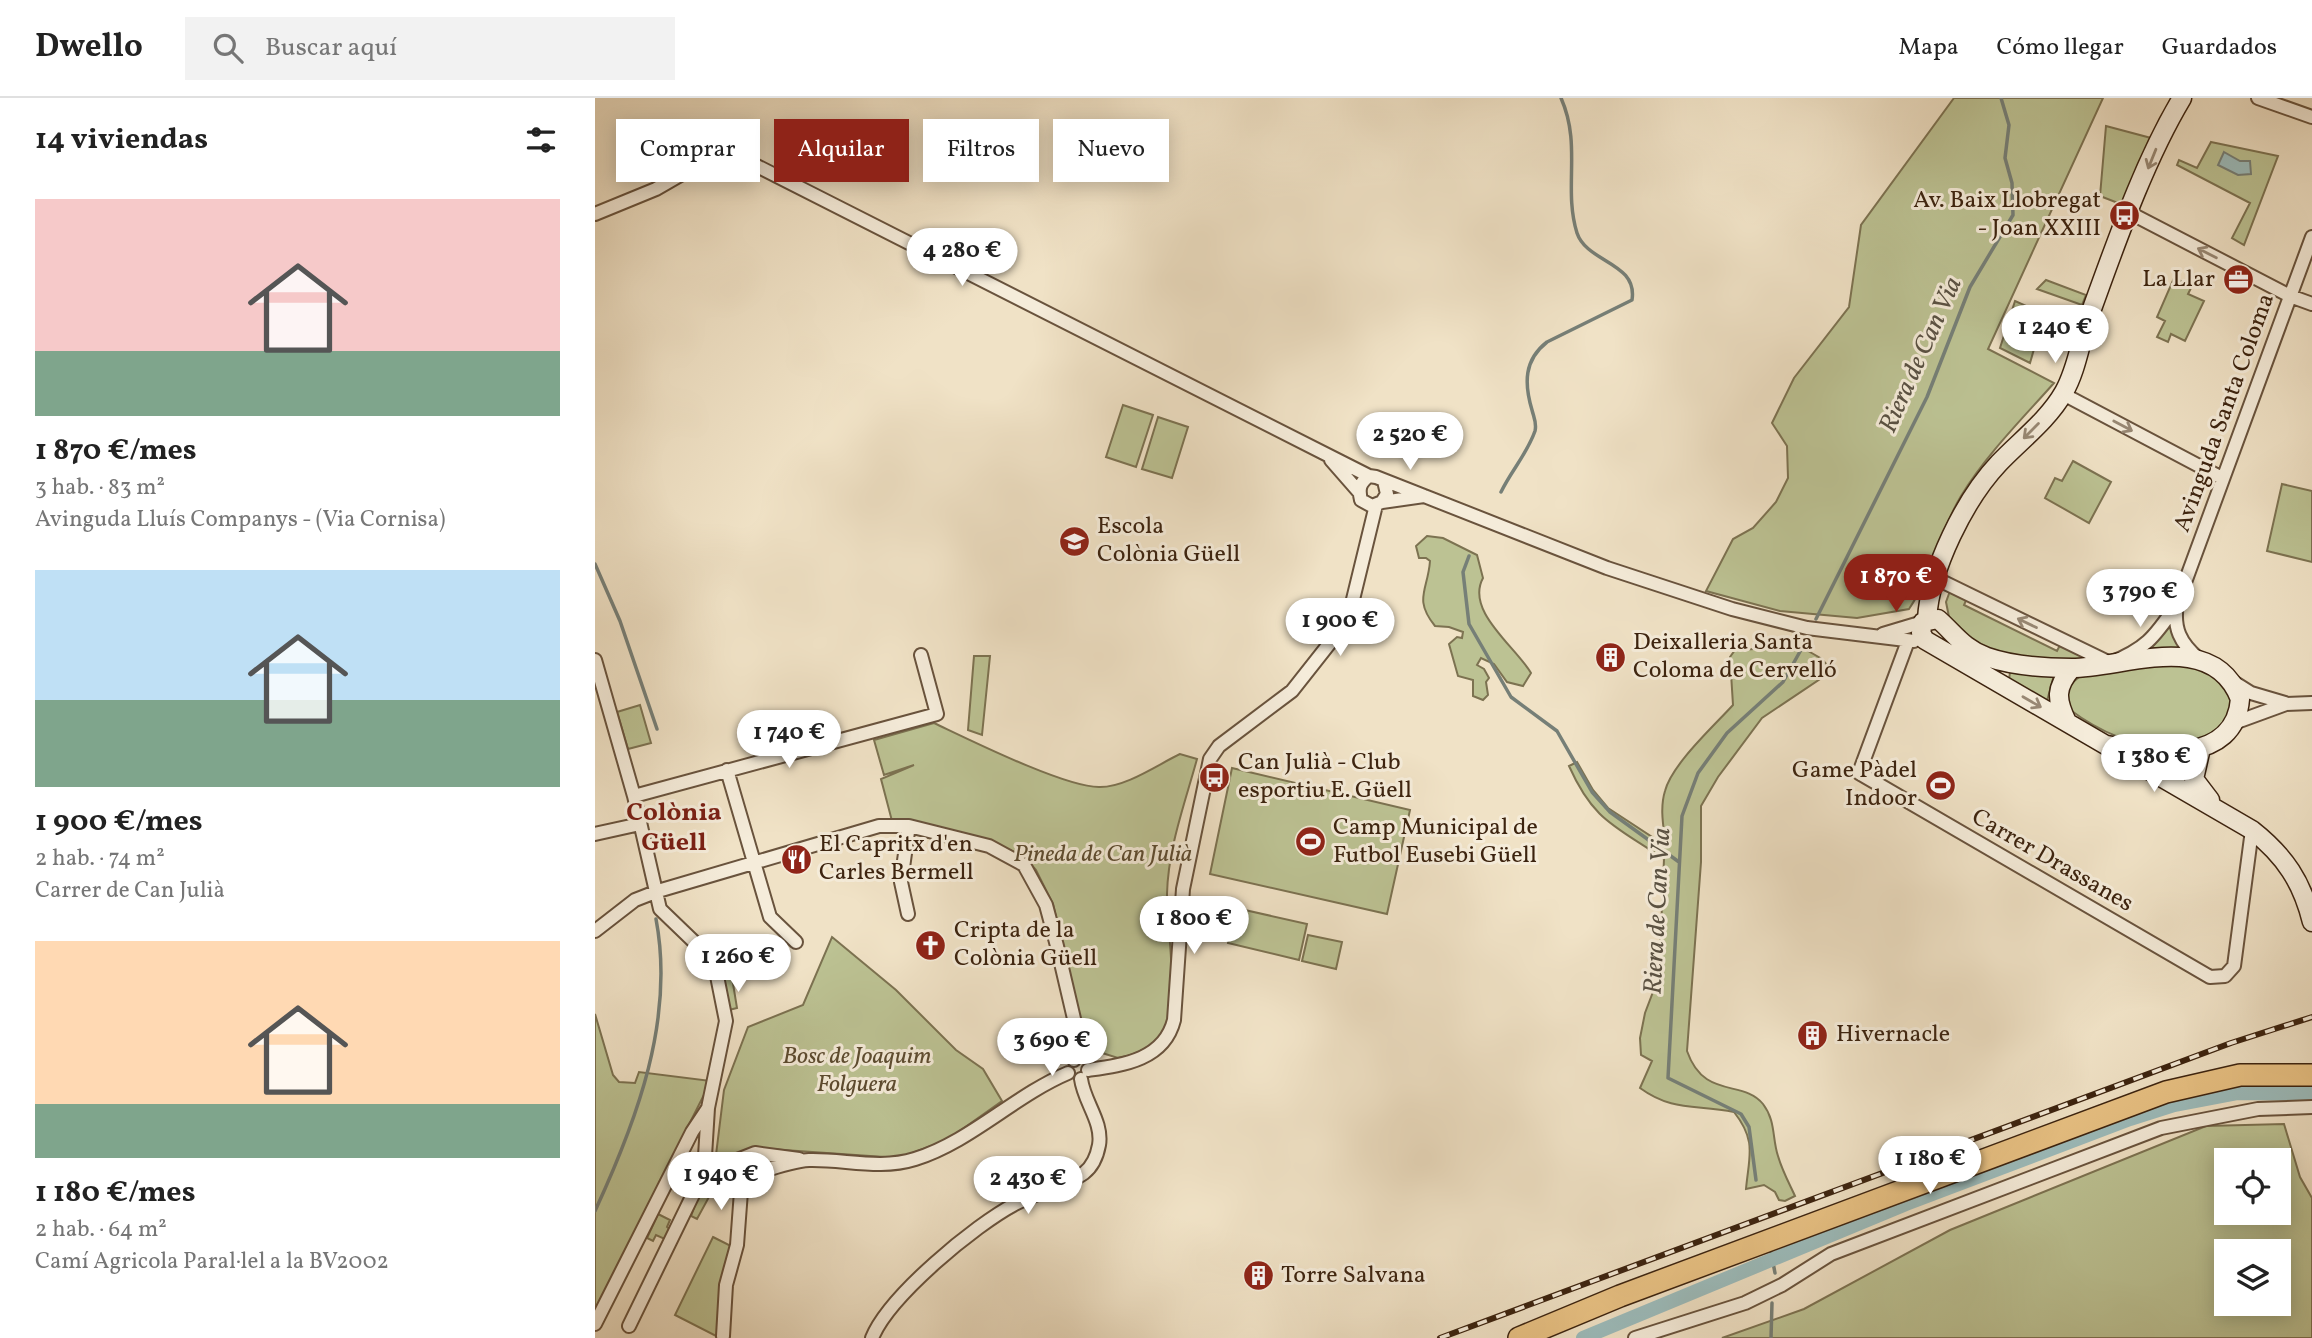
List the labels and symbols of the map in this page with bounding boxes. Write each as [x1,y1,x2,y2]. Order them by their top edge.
one-way arrow [2144,147,2157,169]
place label: Av. Baix Llobregat - Joan XXIII [1913,184,2101,246]
bus stop icon: Av. Baix Llobregat - Joan XXIII [2107,198,2141,232]
pin: 4 280 € [897,228,1027,288]
one-way arrow [2197,245,2218,259]
place label: La Llar [2142,263,2215,297]
office icon: La Llar [2221,263,2255,297]
water label: Riera de Can Via [1871,271,1971,439]
street label: Avinguda Santa Coloma [2166,289,2284,537]
pin: 1 240 € [1990,306,2120,365]
pin: 2 520 € [1345,412,1475,472]
one-way arrow [2112,420,2133,433]
one-way arrow [2022,423,2039,440]
place label: Escola Colònia Güell [1097,510,1240,572]
school or university icon: Escola Colònia Güell [1057,524,1091,558]
pin: 1 870 € [1831,554,1961,614]
pin: 3 790 € [2075,570,2205,629]
pin: 1 900 € [1275,598,1405,658]
one-way arrow [2017,615,2038,629]
place label: Deixalleria Santa Coloma de Cervelló [1633,626,1837,688]
building icon: Deixalleria Santa Coloma de Cervelló [1593,640,1627,674]
one-way arrow [2021,695,2041,709]
pin: 1 740 € [724,710,854,770]
pin: 1 380 € [2089,734,2219,794]
place label: Can Julià - Club esportiu E. Güell [1238,746,1412,808]
place label: Game Pàdel Indoor [1792,754,1917,816]
bus stop icon: Can Julià - Club esportiu E. Güell [1198,760,1232,794]
sports icon: Game Pàdel Indoor [1923,768,1957,802]
district label: Colònia Güell [626,795,722,861]
street label: Carrer Drassanes [1965,801,2139,921]
place label: Camp Municipal de Futbol Eusebi Güell [1333,811,1538,873]
sports icon: Camp Municipal de Futbol Eusebi Güell [1293,825,1327,859]
water label: Riera de Can Via [1636,827,1680,995]
place label: El Capritx d'en Carles Bermell [819,828,974,890]
park label: Pineda de Can Julià [1014,838,1192,872]
restaurant icon: El Capritx d'en Carles Bermell [779,842,813,876]
pin: 1 800 € [1129,896,1259,956]
place label: Cripta de la Colònia Güell [954,914,1097,976]
church icon: Cripta de la Colònia Güell [914,928,948,962]
pin: 1 260 € [673,934,803,994]
pin: 3 690 € [987,1018,1117,1078]
building icon: Hivernacle [1796,1018,1830,1052]
place label: Hivernacle [1836,1018,1950,1052]
park label: Bosc de Joaquim Folguera [783,1040,931,1102]
pin: 1 180 € [1865,1136,1995,1196]
pin: 1 940 € [656,1152,786,1212]
pin: 2 430 € [963,1156,1093,1216]
building icon: Torre Salvana [1241,1259,1275,1293]
place label: Torre Salvana [1281,1259,1426,1293]

